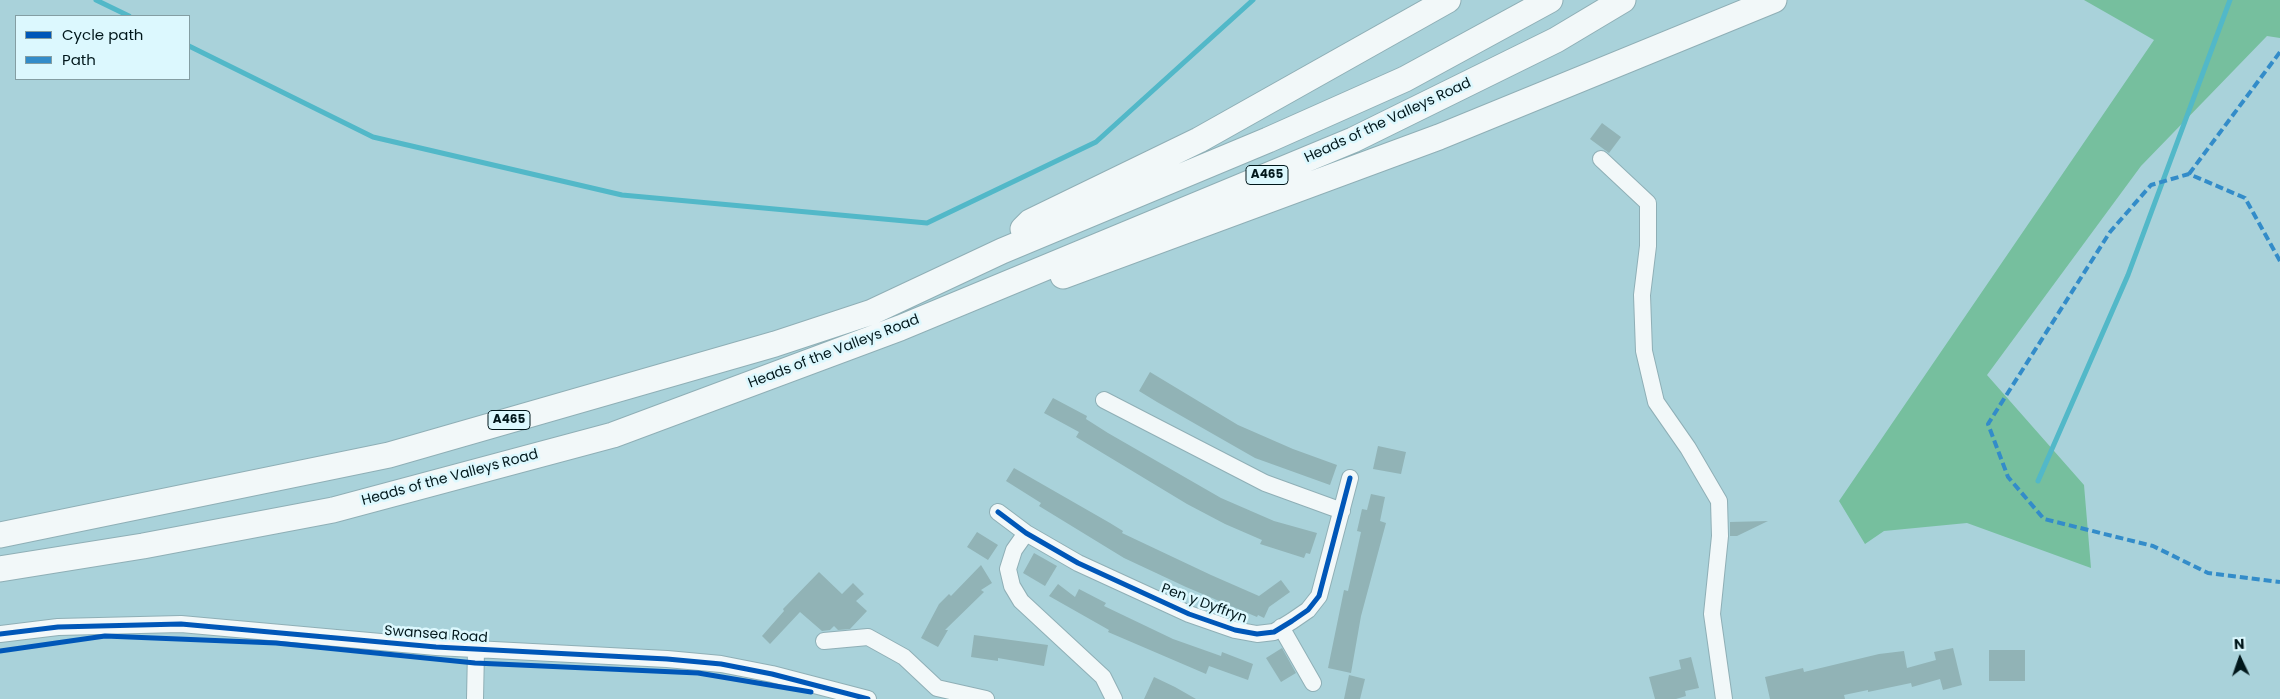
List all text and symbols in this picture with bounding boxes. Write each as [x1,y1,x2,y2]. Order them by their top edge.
legend [15,15,190,80]
text: Cycle path [62,24,143,45]
text: Path [62,49,96,70]
street label: Heads of the Valleys Road [1302,75,1474,167]
road number: A465 [1246,166,1288,184]
street label: Heads of the Valleys Road [746,312,922,392]
road number: A465 [488,410,530,430]
street label: Heads of the Valleys Road [360,446,540,510]
street label: Pen y Dyffryn [1159,581,1249,627]
street label: Swansea Road [384,623,488,647]
north arrow [2215,634,2265,684]
text: N [2233,634,2245,654]

